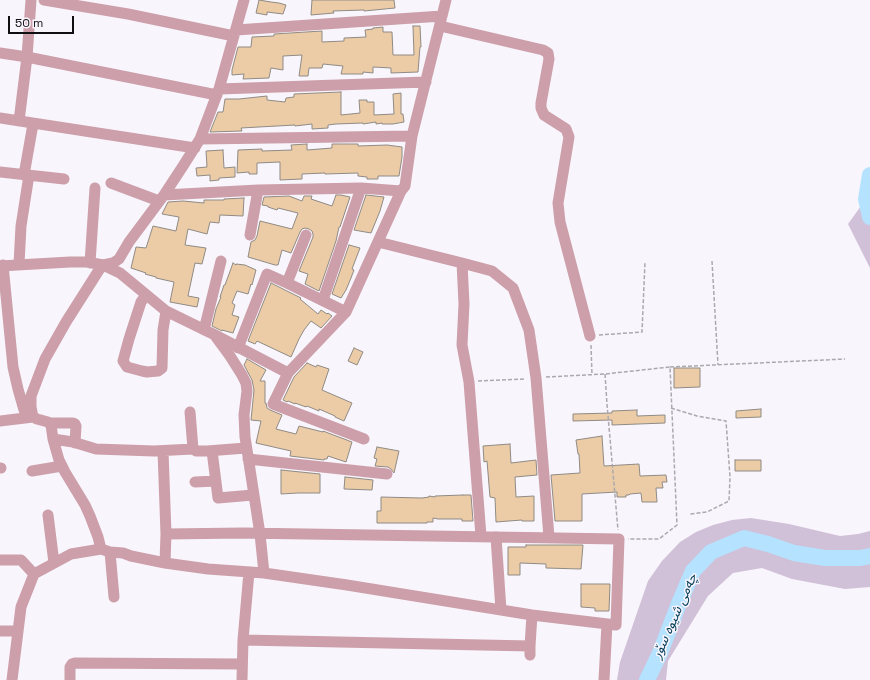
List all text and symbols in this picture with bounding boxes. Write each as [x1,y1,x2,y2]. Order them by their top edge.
scale bar [10,8,76,34]
text: 50 m [15,15,43,31]
water label: چەمی شیوە سۆر [649,571,701,661]

